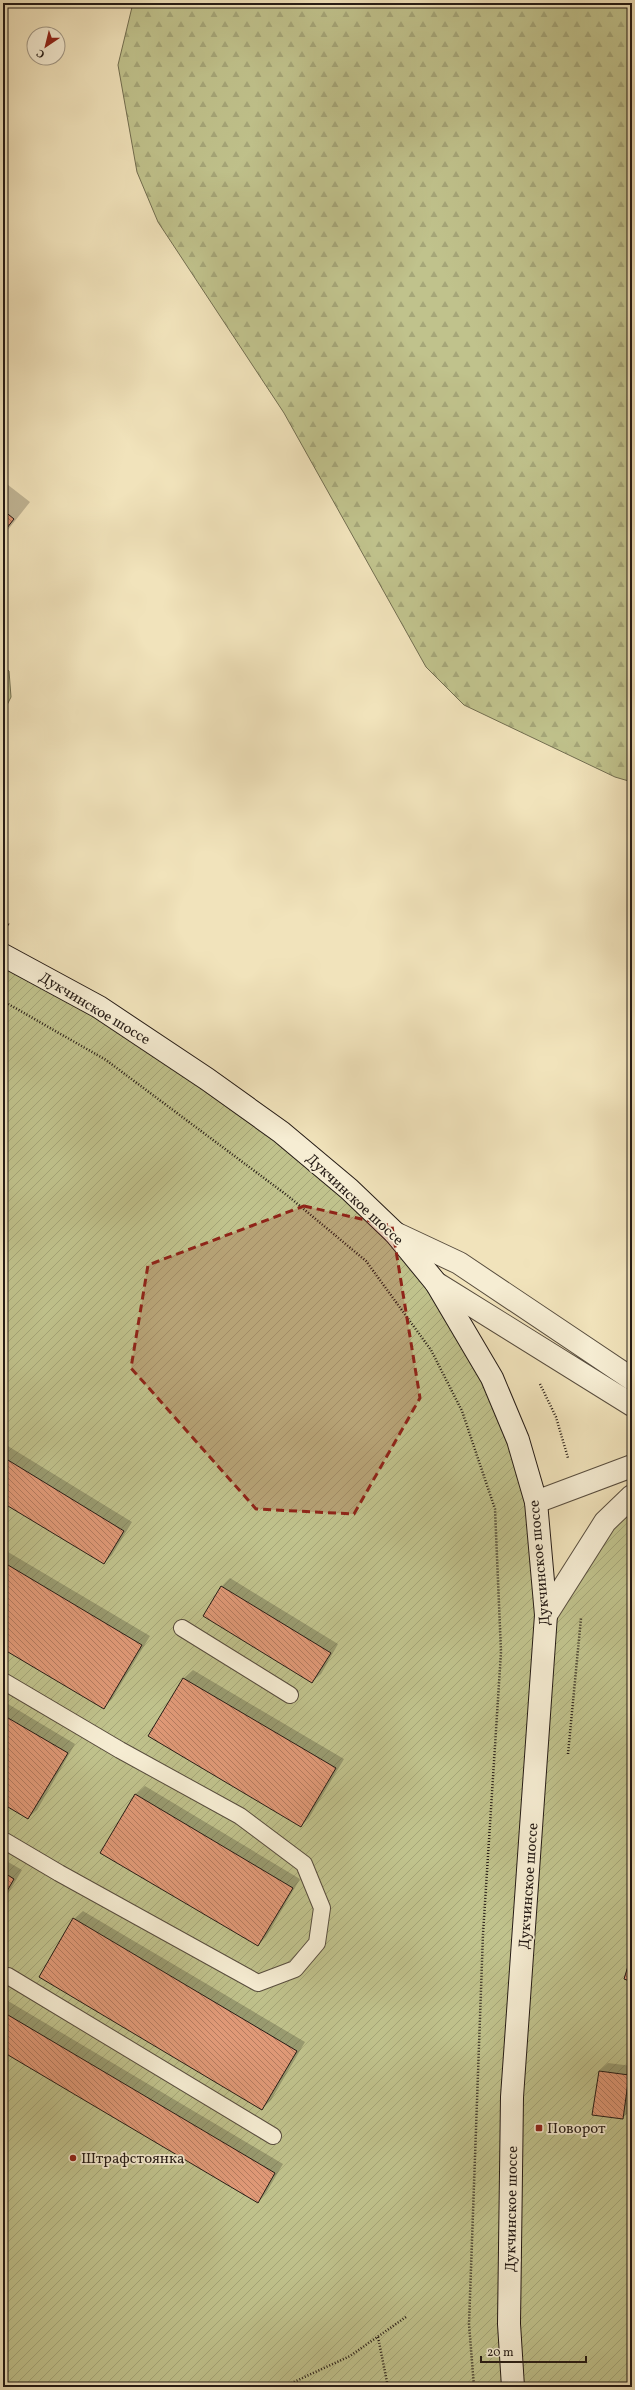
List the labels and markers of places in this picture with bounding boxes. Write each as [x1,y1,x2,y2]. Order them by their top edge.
place label: Поворот [547,2119,606,2140]
marker: Поворот [534,2123,544,2133]
place label: Штрафстоянка [81,2149,184,2170]
marker: Штрафстоянка [68,2153,78,2163]

